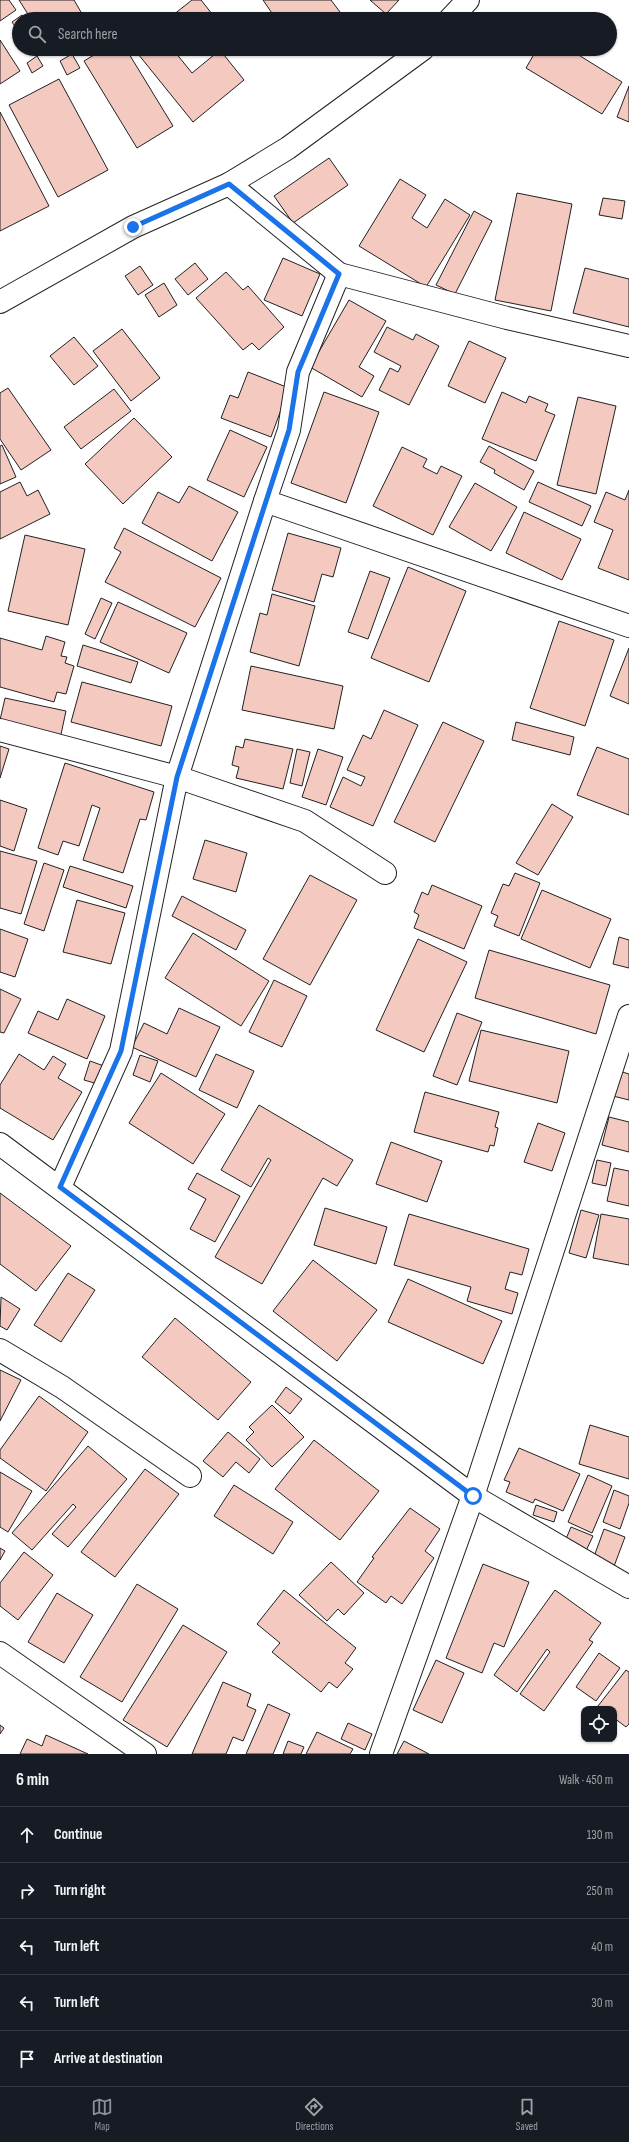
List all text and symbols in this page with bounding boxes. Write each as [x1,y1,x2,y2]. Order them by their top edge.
search box [12,12,617,56]
icon: search [26,23,48,45]
text: Search here [58,25,118,44]
route end [124,218,142,236]
route start [464,1487,482,1505]
map controls [581,1706,617,1742]
button: locate [581,1706,617,1742]
text: 6 min [16,1770,49,1790]
text: Walk · 450 m [559,1772,613,1788]
icon: ahead [16,1824,38,1846]
text: Continue [54,1825,103,1844]
text: 130 m [587,1827,613,1843]
icon: right [16,1880,38,1902]
text: Turn right [54,1881,106,1900]
text: 250 m [586,1883,613,1899]
icon: left [16,1936,38,1958]
text: Turn left [54,1937,99,1956]
text: 40 m [591,1939,613,1955]
icon: left [16,1992,38,2014]
text: Turn left [54,1993,99,2012]
text: 30 m [591,1995,613,2011]
icon: arrive [16,2048,38,2070]
text: Arrive at destination [54,2049,163,2068]
tab: Map [91,2096,113,2133]
tab: Directions [296,2096,333,2133]
tab: Saved [516,2096,538,2133]

